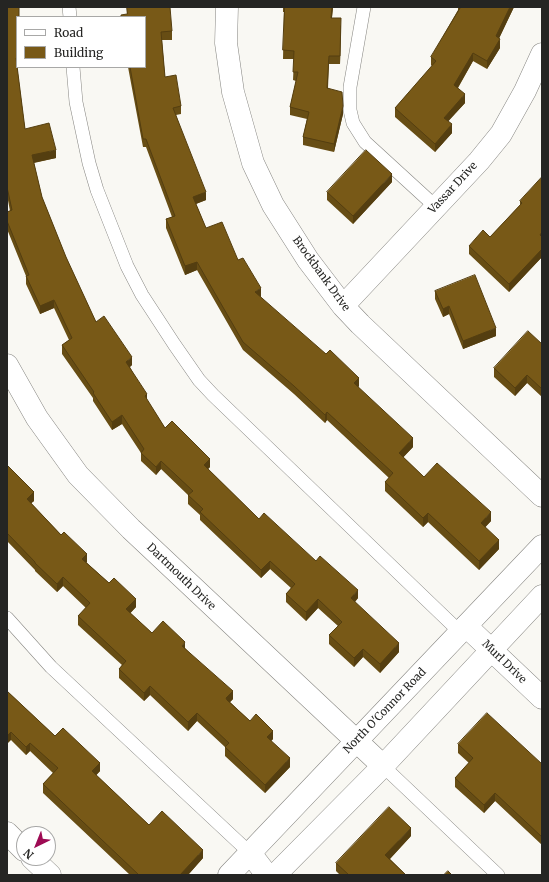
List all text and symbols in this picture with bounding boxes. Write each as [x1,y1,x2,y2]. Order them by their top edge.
legend [16,16,146,68]
text: Road [54,25,83,40]
text: Building [54,45,103,60]
street label: Vassar Drive [426,159,480,217]
street label: Brockbank Drive [290,234,352,314]
street label: Dartmouth Drive [144,541,218,613]
street label: Murl Drive [479,638,529,686]
street label: North O'Connor Road [341,666,429,756]
north arrow [16,826,56,866]
text: N [21,846,36,862]

